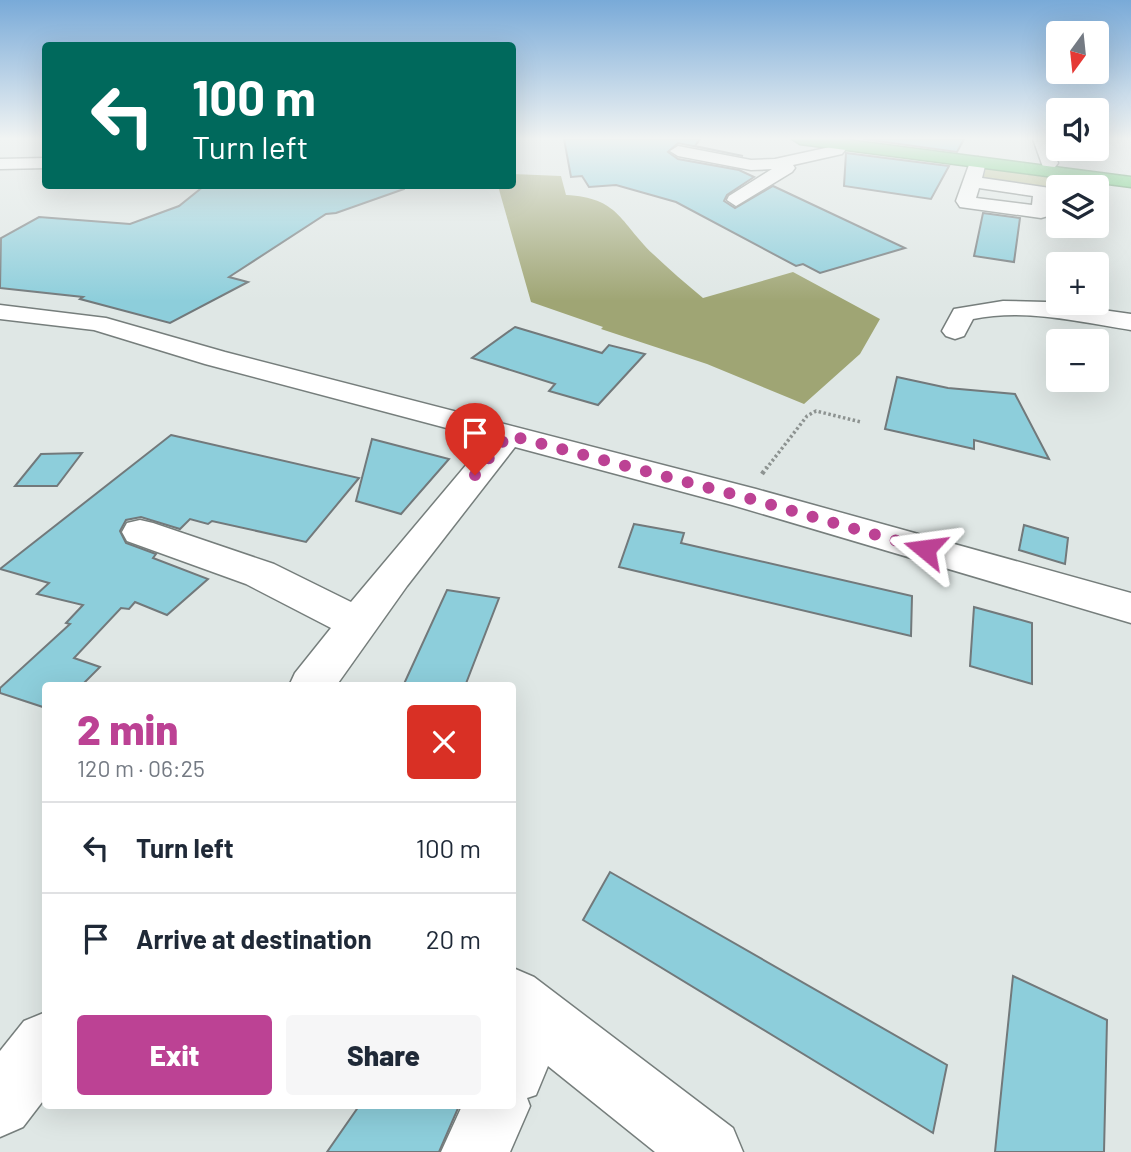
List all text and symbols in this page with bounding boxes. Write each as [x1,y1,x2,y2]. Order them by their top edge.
north arrow [1046,21,1110,84]
map controls [1046,21,1109,392]
text: 100 m [192,67,316,126]
icon: left [77,70,168,161]
button: sound [1046,98,1109,161]
text: Turn left [192,127,309,165]
button: layers [1046,175,1109,238]
button: + [1046,252,1109,315]
button: − [1046,329,1109,392]
pin [445,403,505,475]
icon: arrive [456,414,494,452]
position arrow [888,512,962,586]
text: 2 min [77,703,178,753]
button: close [407,705,481,779]
text: 120 m · 06:25 [77,754,205,782]
icon: left [77,829,115,867]
text: Turn left [136,832,234,863]
text: 100 m [416,832,481,863]
icon: arrive [77,920,115,958]
text: Arrive at destination [136,923,372,954]
text: 20 m [426,923,481,954]
button: Exit [77,1015,272,1095]
button: Share [286,1015,481,1095]

